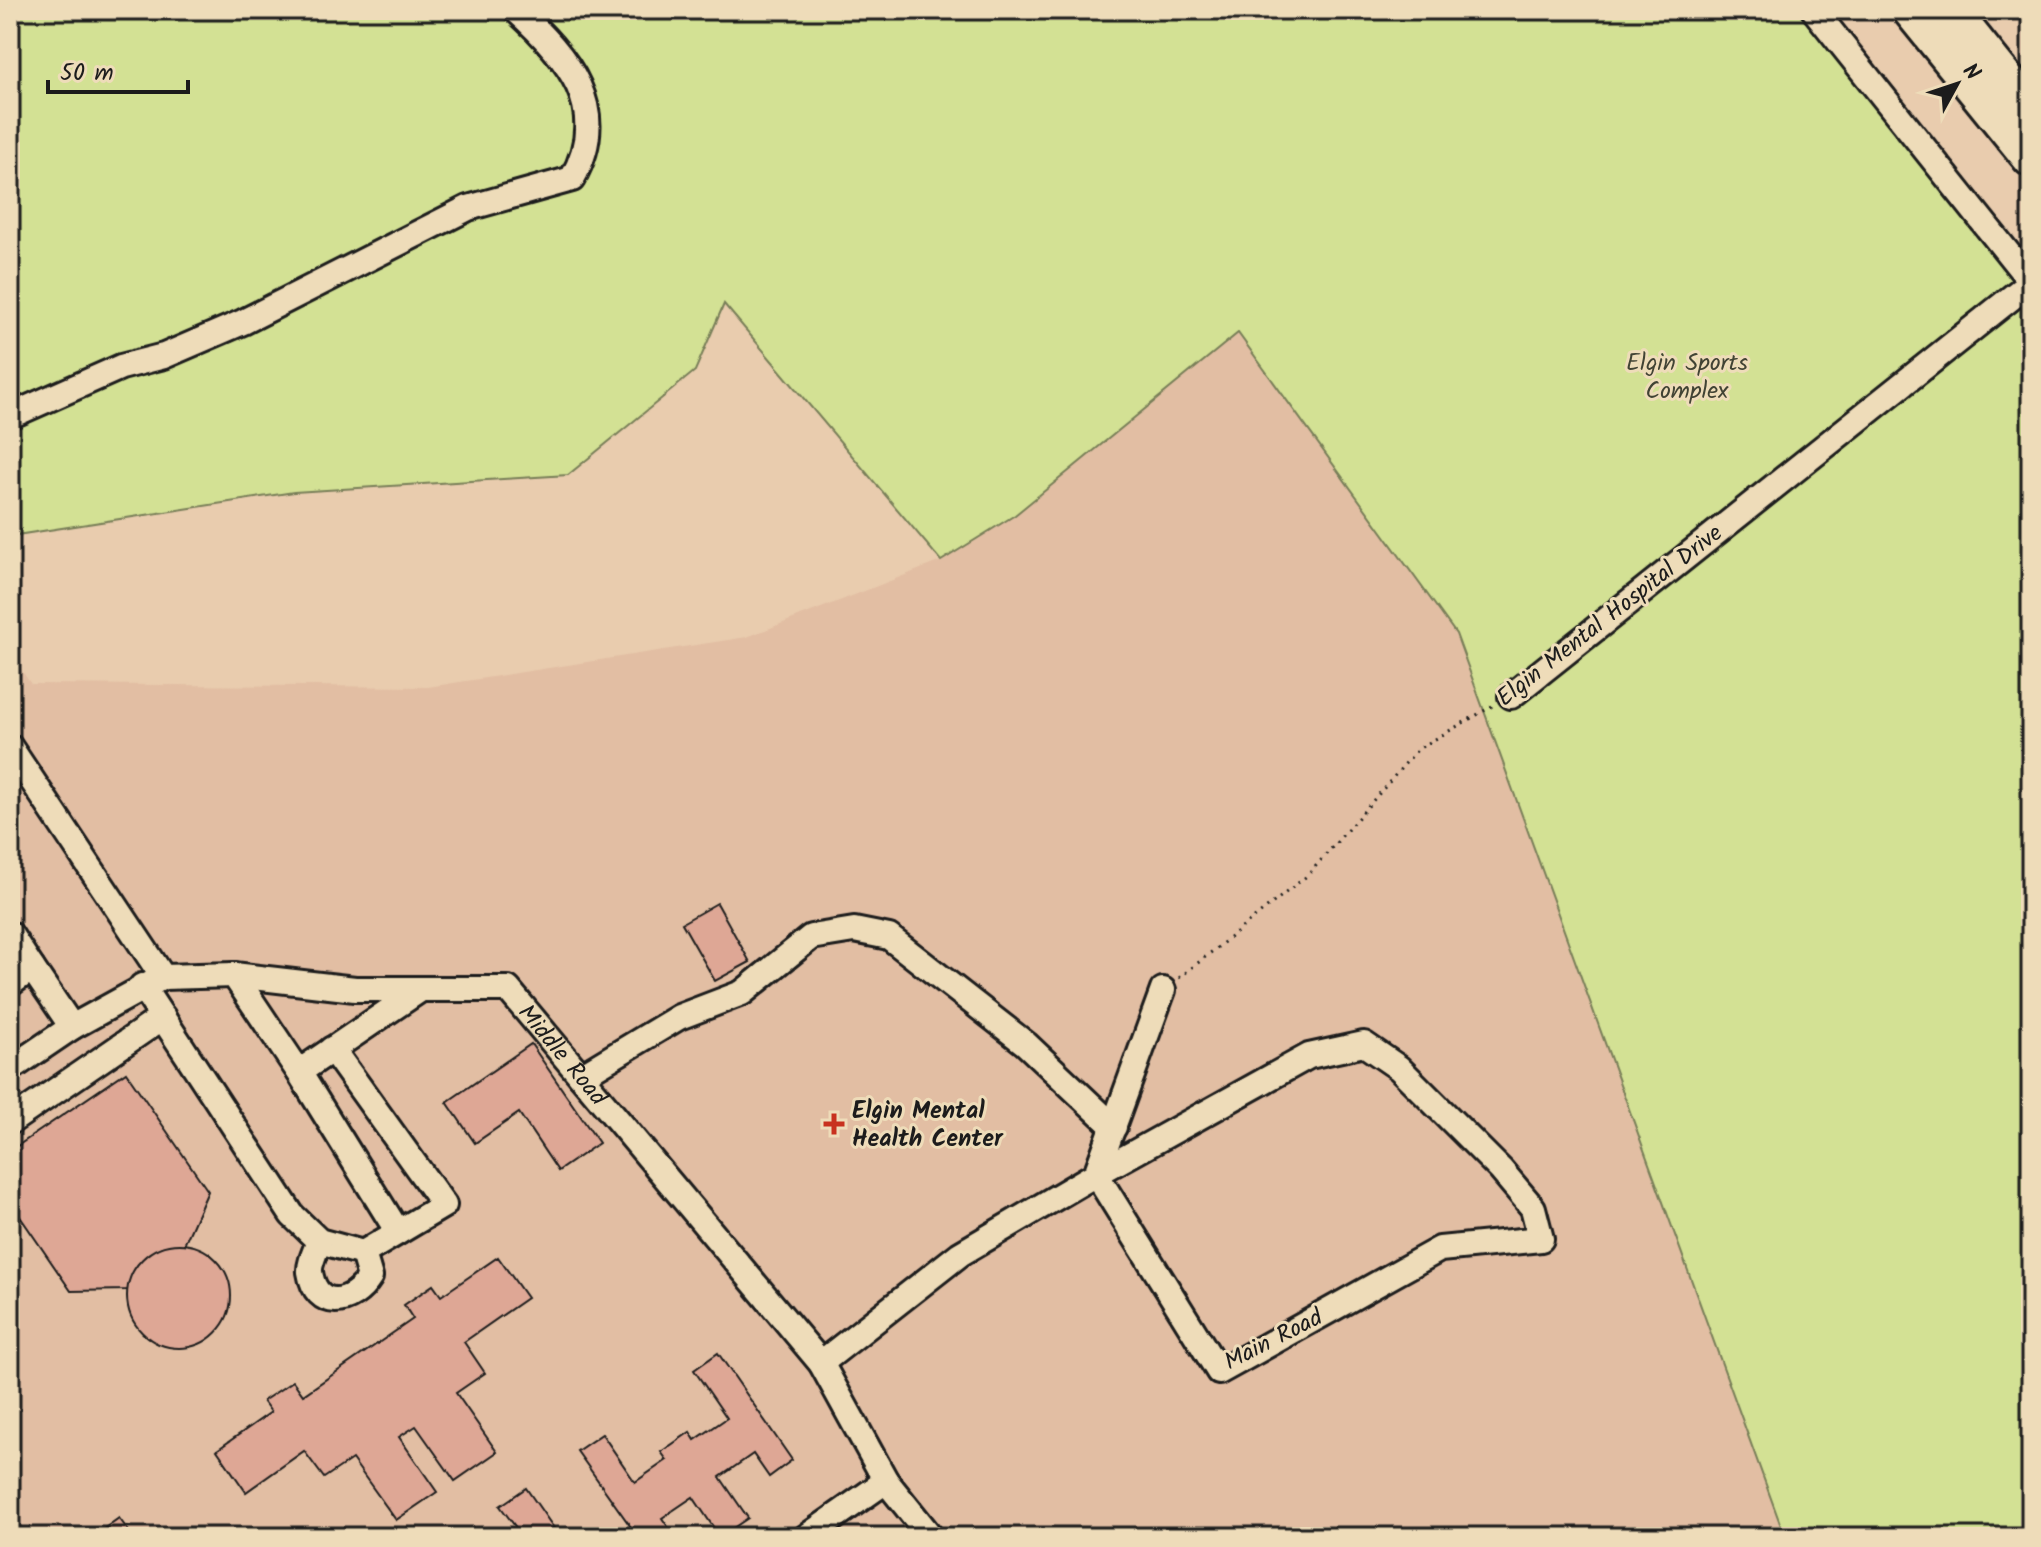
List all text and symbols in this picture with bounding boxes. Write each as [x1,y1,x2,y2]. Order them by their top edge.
scale bar [48,44,188,94]
north arrow [1917,44,1997,124]
text: 50 m [60,54,114,93]
text: N [1953,56,1988,89]
park label: Elgin Sports Complex [1626,344,1748,411]
street label: Elgin Mental Hospital Drive [1488,515,1732,717]
street label: Middle Road [507,996,617,1116]
place label: Elgin Mental Health Center [852,1092,1004,1159]
marker: Elgin Mental Health Center [823,1113,845,1135]
street label: Main Road [1217,1298,1331,1382]

